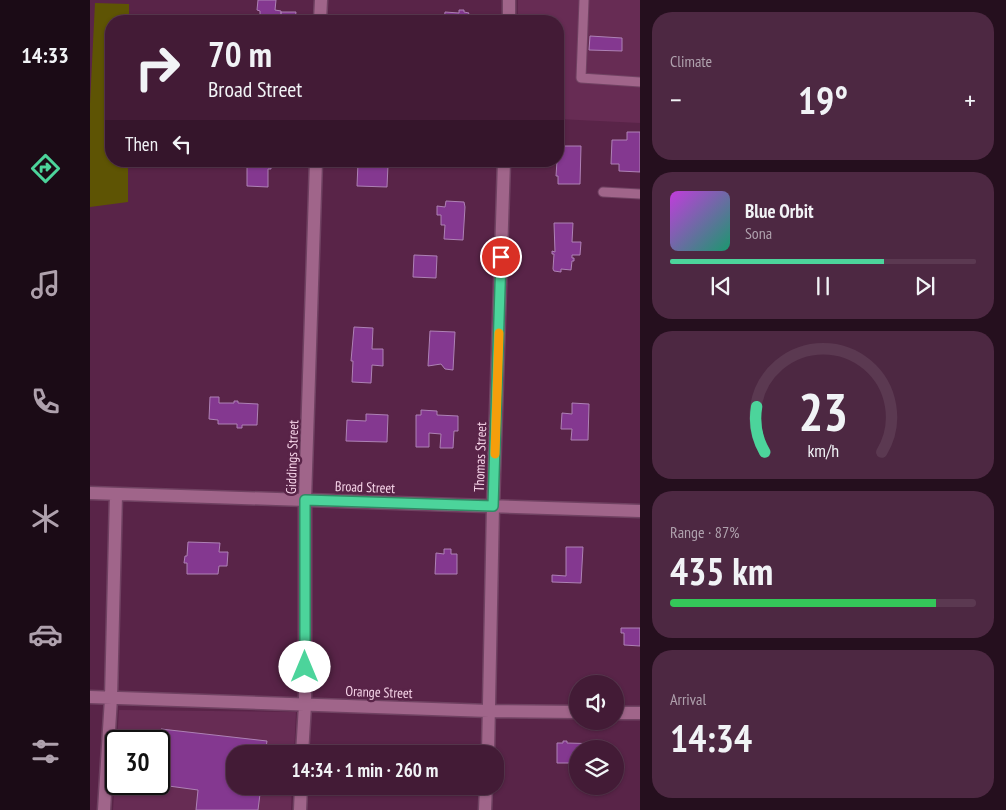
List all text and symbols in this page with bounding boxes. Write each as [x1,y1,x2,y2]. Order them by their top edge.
text: 70 m [208,31,272,77]
icon: right [125,35,190,100]
text: 14:33 [21,41,69,69]
text: Climate [670,51,712,71]
text: Broad Street [208,75,302,103]
text: 19° [798,75,848,124]
text: − [670,81,682,118]
text: + [964,81,976,118]
icon: left [168,130,196,158]
text: Then [125,132,158,156]
icon: directions [28,151,63,186]
text: Blue Orbit [745,199,814,223]
text: Sona [745,223,772,243]
pin [480,236,522,278]
icon: arrive [487,243,515,271]
icon: music [28,267,63,302]
icon: previous [707,272,735,300]
icon: pause [809,272,837,300]
icon: next [911,272,939,300]
text: 23 [798,378,848,445]
icon: phone [28,384,63,419]
street label: Giddings Street [282,420,302,494]
street label: Thomas Street [470,422,490,492]
text: km/h [807,439,839,462]
street label: Broad Street [335,477,395,497]
icon: climate [28,501,63,536]
text: Range · 87% [670,522,739,542]
text: 435 km [670,546,773,595]
icon: car [28,617,63,652]
position arrow [278,640,330,692]
map controls [569,675,624,795]
button: sound [569,675,624,730]
street label: Orange Street [345,682,413,702]
text: Arrival [670,689,706,709]
text: 14:34 [670,713,752,762]
speed limit sign: 30 [105,730,170,795]
icon: filters [28,734,63,769]
button: layers [569,740,624,795]
text: 14:34 · 1 min · 260 m [292,758,438,782]

